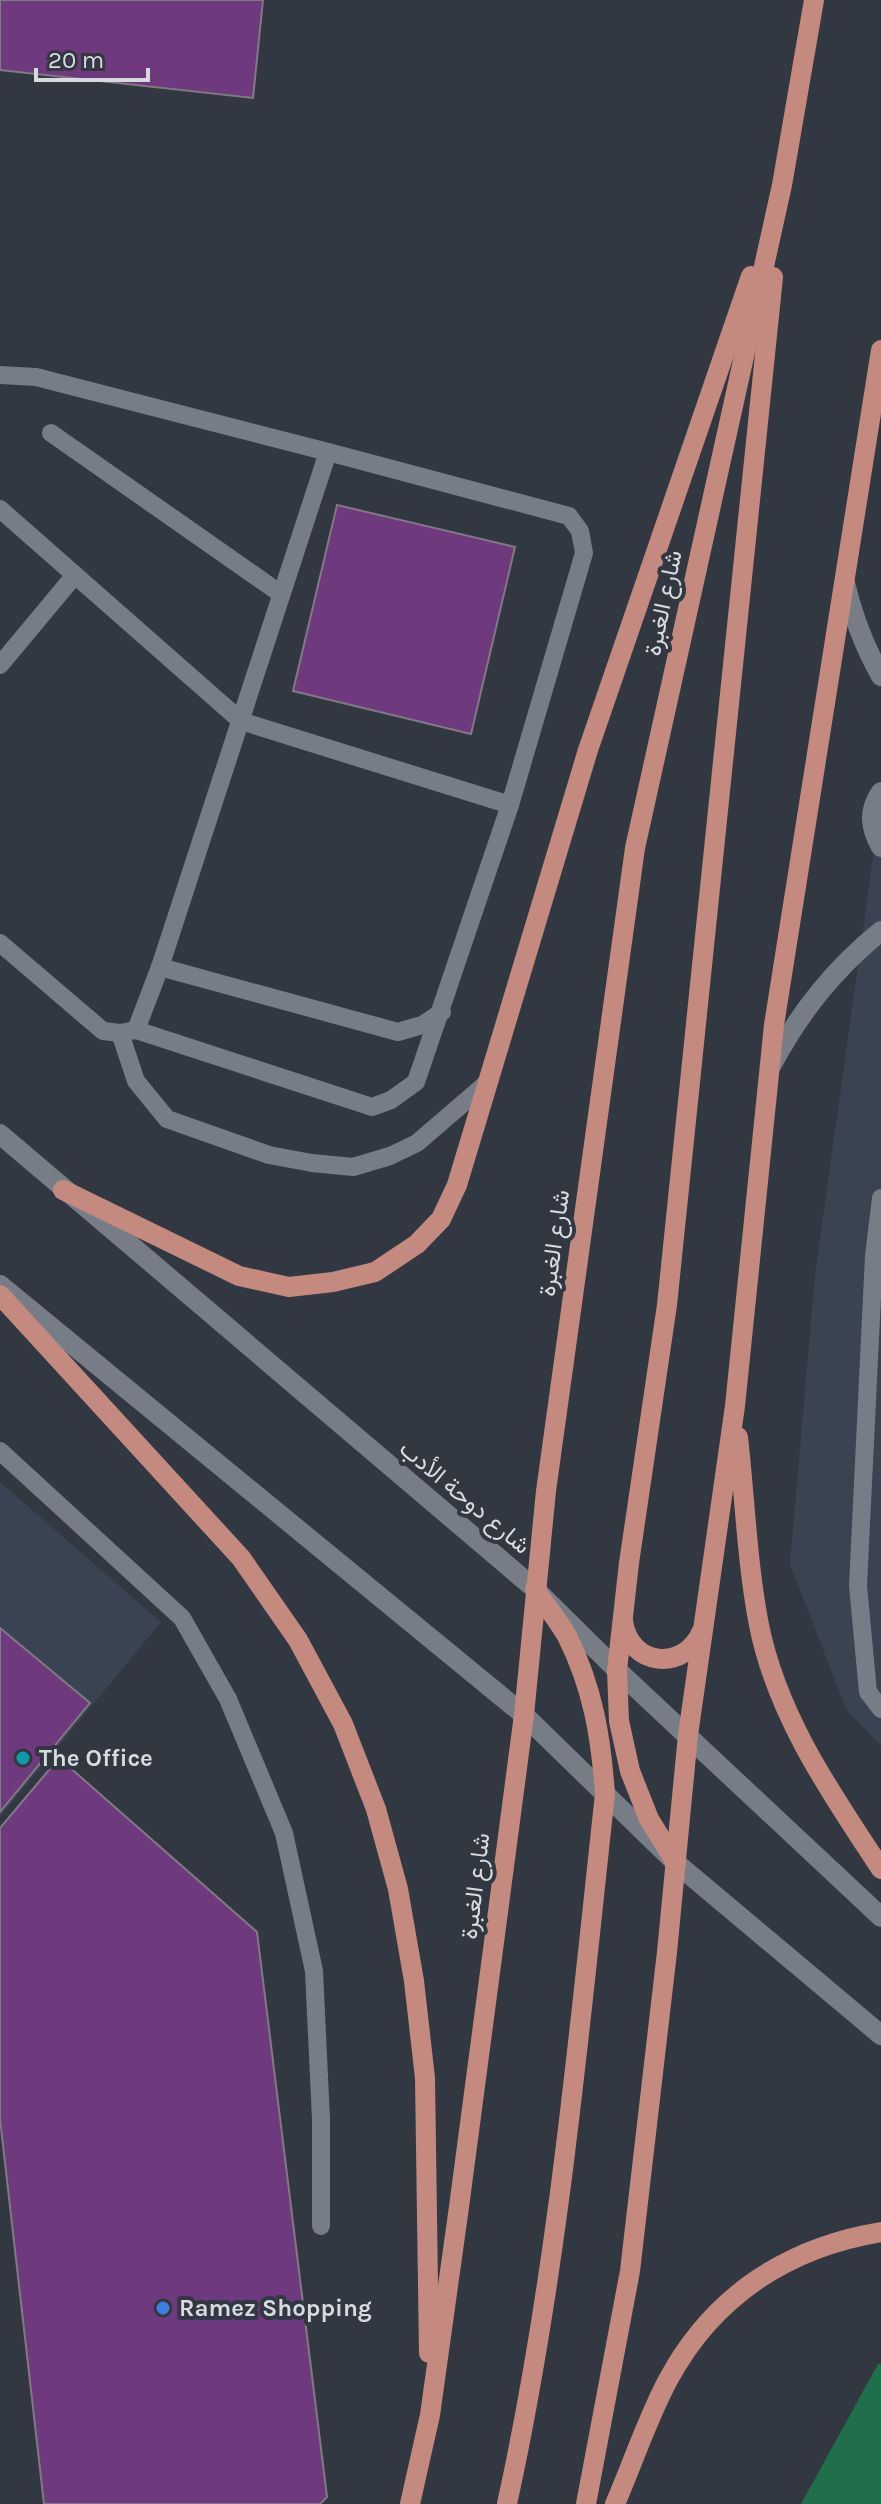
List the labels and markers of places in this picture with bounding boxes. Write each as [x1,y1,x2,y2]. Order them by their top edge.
place label: The Office [39,1744,153,1772]
marker: The Office [14,1749,32,1767]
place label: Ramez Shopping [179,2294,372,2322]
marker: Ramez Shopping [154,2299,172,2317]

